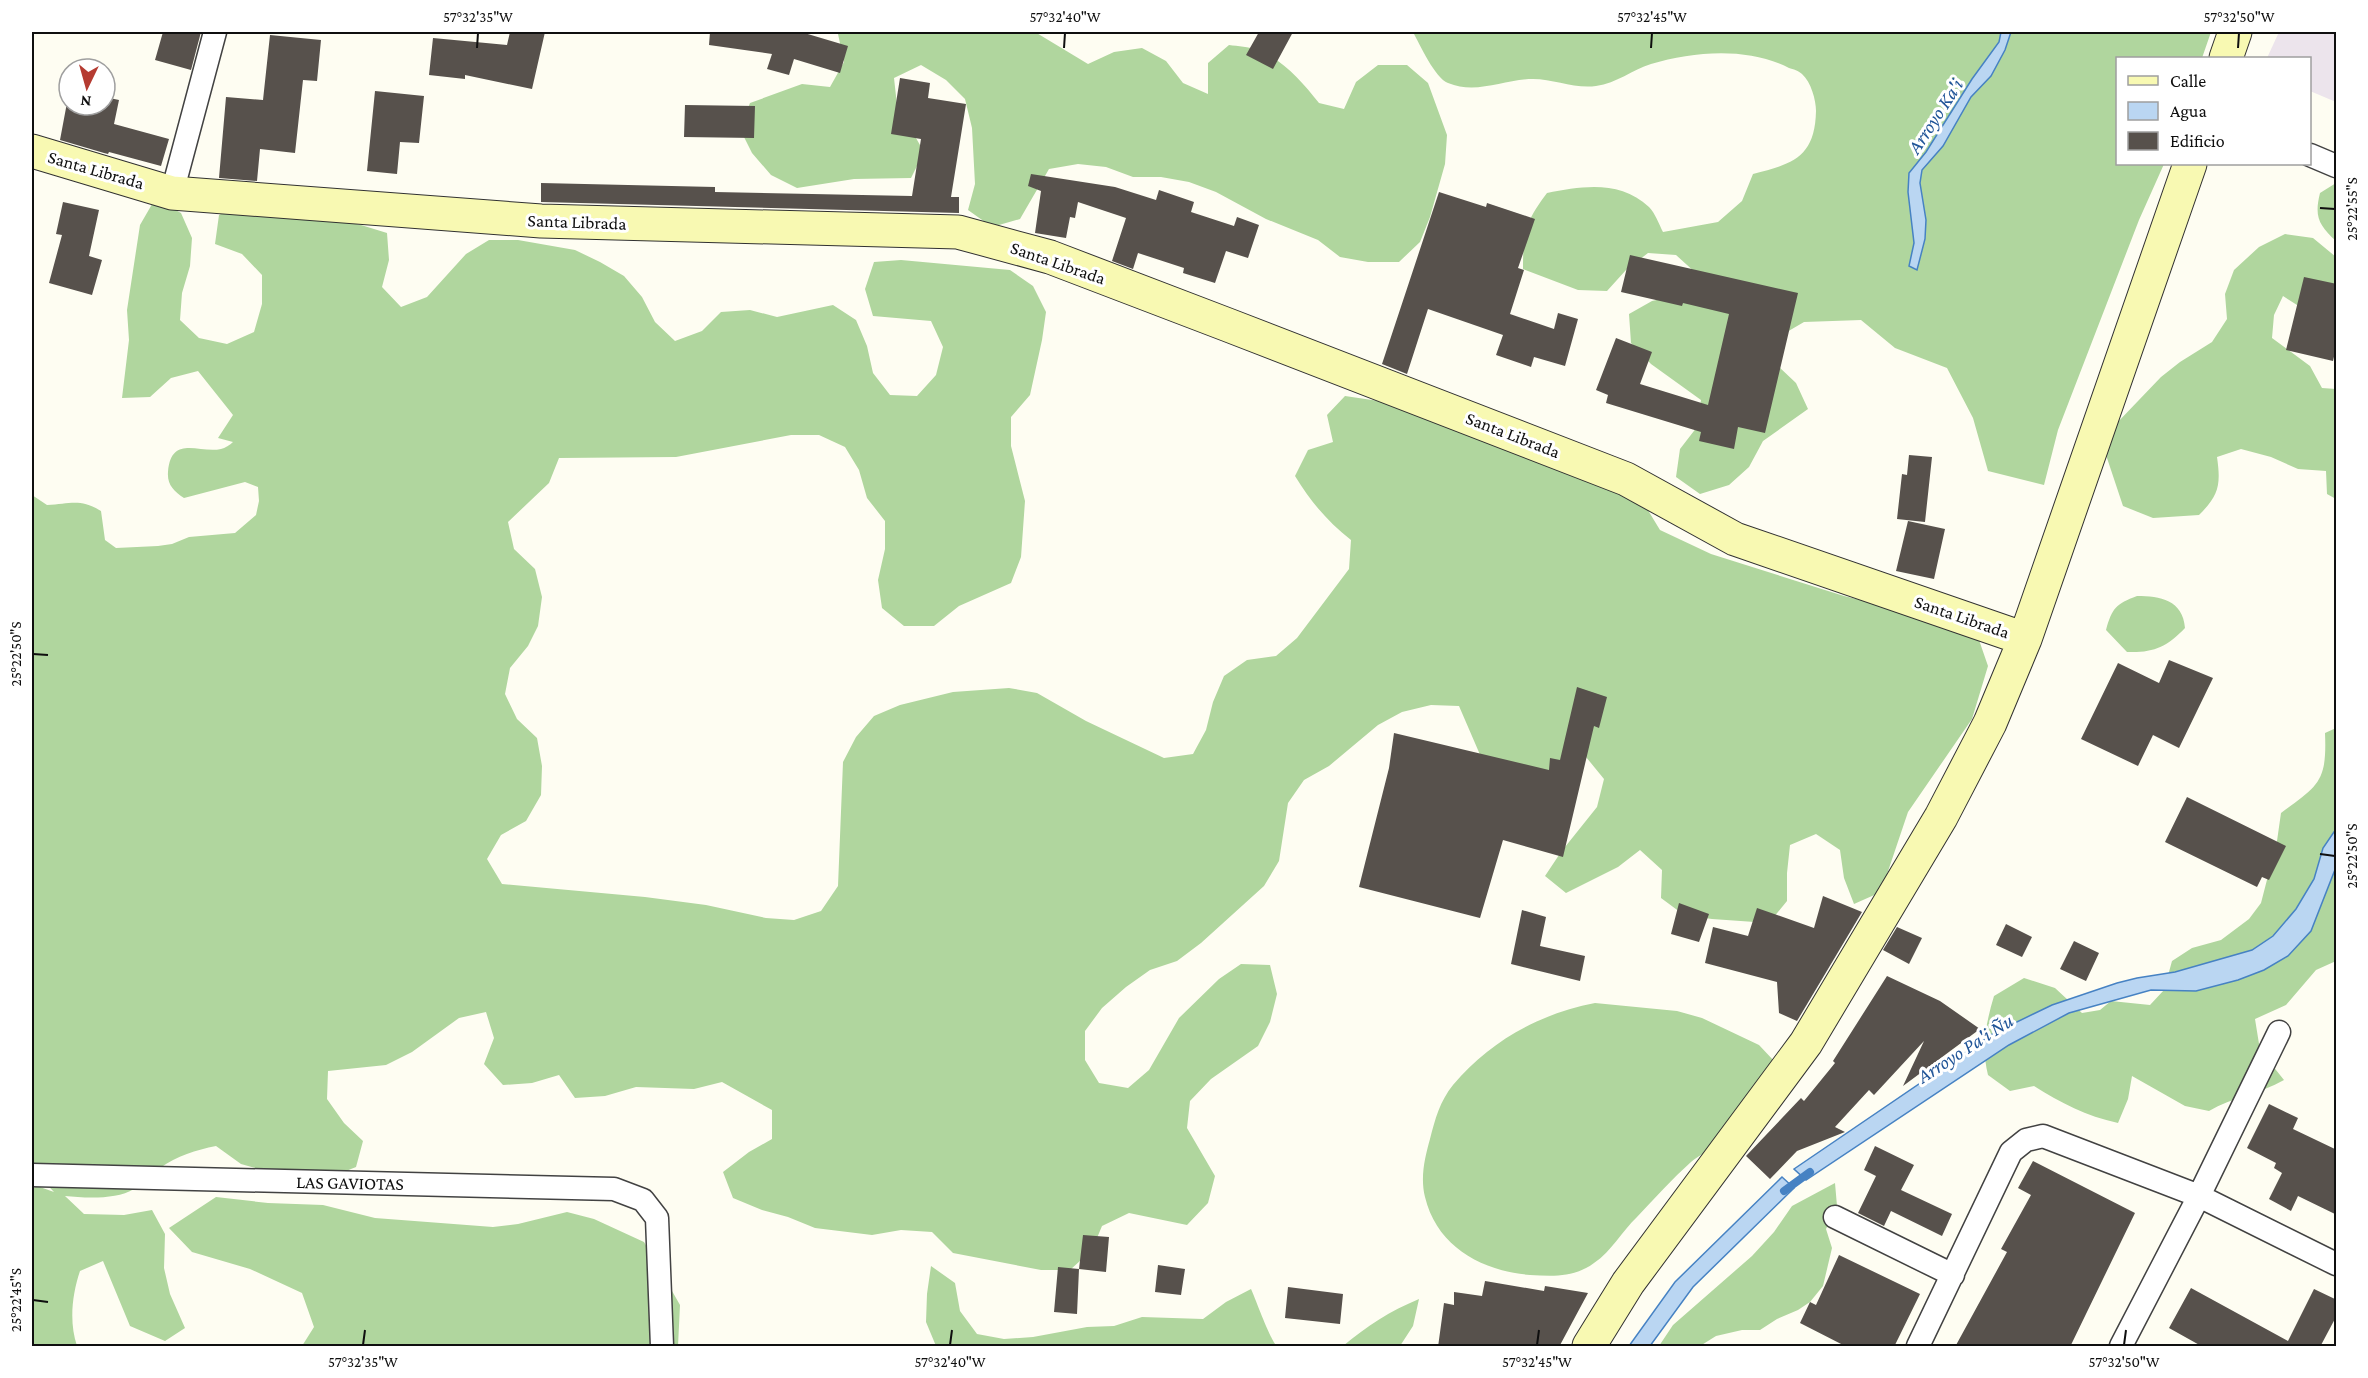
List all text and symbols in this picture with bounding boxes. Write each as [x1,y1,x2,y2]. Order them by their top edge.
text: 57°32'35"W [443,9,513,25]
text: 57°32'40"W [1029,9,1101,25]
text: 57°32'45"W [1617,9,1687,25]
text: 57°32'50"W [2204,9,2275,25]
north arrow [57,57,117,117]
legend [2116,57,2311,165]
text: Calle [2170,71,2206,91]
water label: Arroyo Ka'i [1902,74,1968,159]
text: N [79,92,92,110]
text: Agua [2170,101,2207,121]
text: Edificio [2170,131,2225,151]
street label: Santa Librada [46,147,146,193]
text: 25°22'55"S [2344,177,2360,241]
street label: Santa Librada [527,210,627,234]
street label: Santa Librada [1008,237,1108,289]
street label: Santa Librada [1463,408,1563,462]
street label: Santa Librada [1912,591,2012,643]
text: 25°22'50"S [8,622,24,686]
text: 25°22'50"S [2344,824,2360,888]
water label: Arroyo Pa'i Ñu [1912,1009,2018,1089]
street label: LAS GAVIOTAS [296,1172,404,1194]
text: 25°22'45"S [8,1268,24,1332]
text: 57°32'35"W [328,1354,398,1370]
text: 57°32'40"W [914,1354,986,1370]
text: 57°32'45"W [1502,1354,1572,1370]
text: 57°32'50"W [2089,1354,2160,1370]

